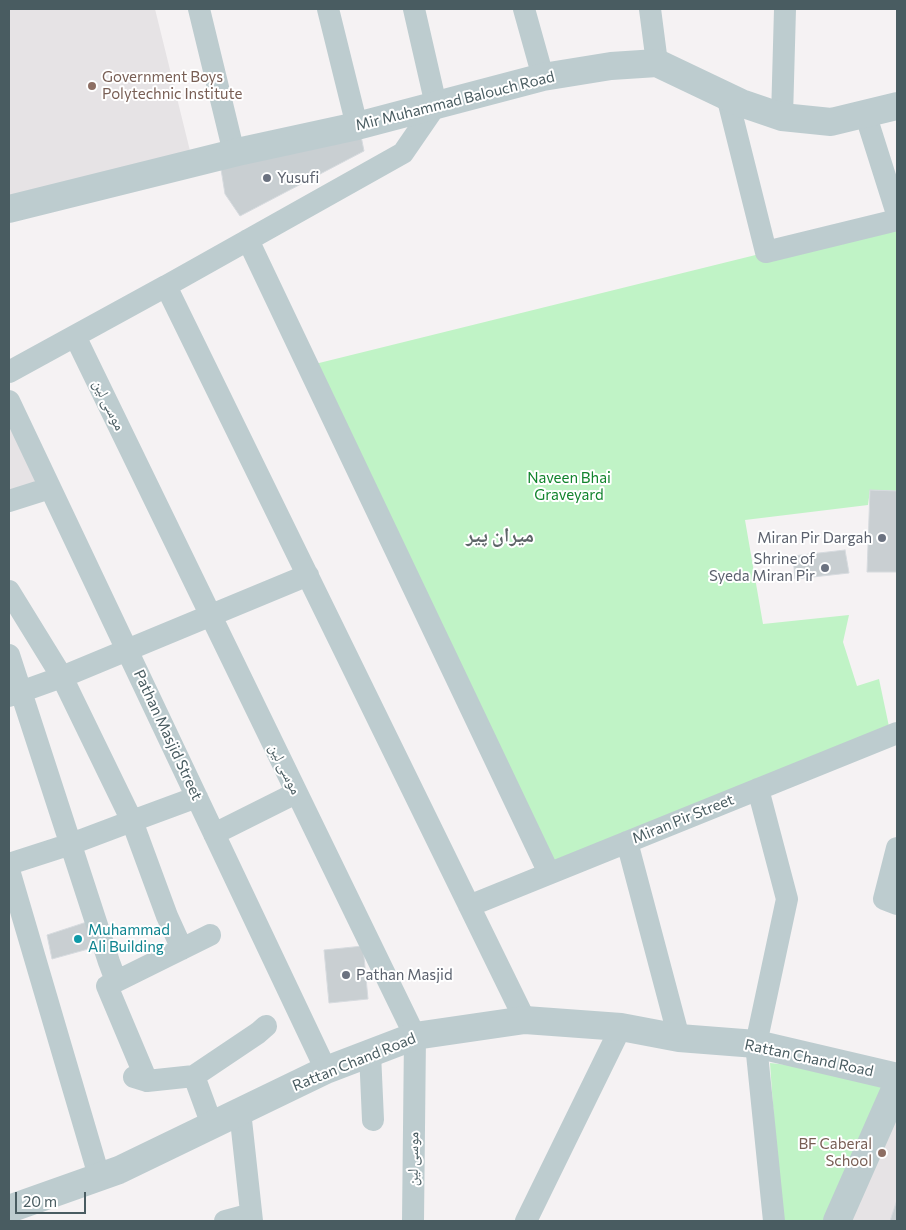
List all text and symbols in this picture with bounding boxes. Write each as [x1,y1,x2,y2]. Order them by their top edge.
place label: Government Boys Polytechnic Institute [102,68,242,103]
street label: Mir Muhammad Balouch Road [354,68,556,134]
marker: Government Boys Polytechnic Institute [86,80,98,92]
place label: Yusufi [277,169,319,187]
marker: Yusufi [261,172,273,184]
street label: موسی لین [89,377,129,433]
park label: Naveen Bhai Graveyard [527,469,611,504]
district label: میران پیر [466,523,534,547]
place label: Miran Pir Dargah [757,529,872,547]
marker: Miran Pir Dargah [876,532,888,544]
place label: Shrine of Syeda Miran Pir [709,550,815,585]
marker: Shrine of Syeda Miran Pir [819,562,831,574]
street label: Pathan Masjid Street [130,667,206,803]
street label: موسی لین [265,741,305,797]
street label: Miran Pir Street [630,790,736,848]
place label: Muhammad Ali Building [88,921,170,956]
marker: Muhammad Ali Building [72,933,84,945]
place label: Pathan Masjid [356,966,453,984]
marker: Pathan Masjid [340,969,352,981]
street label: Rattan Chand Road [290,1029,418,1095]
street label: Rattan Chand Road [743,1036,875,1080]
street label: موسی لین [404,1132,422,1186]
place label: BF Caberal School [798,1135,872,1170]
marker: BF Caberal School [876,1147,888,1159]
scale bar [18,1182,89,1214]
text: 20 m [23,1192,57,1210]

